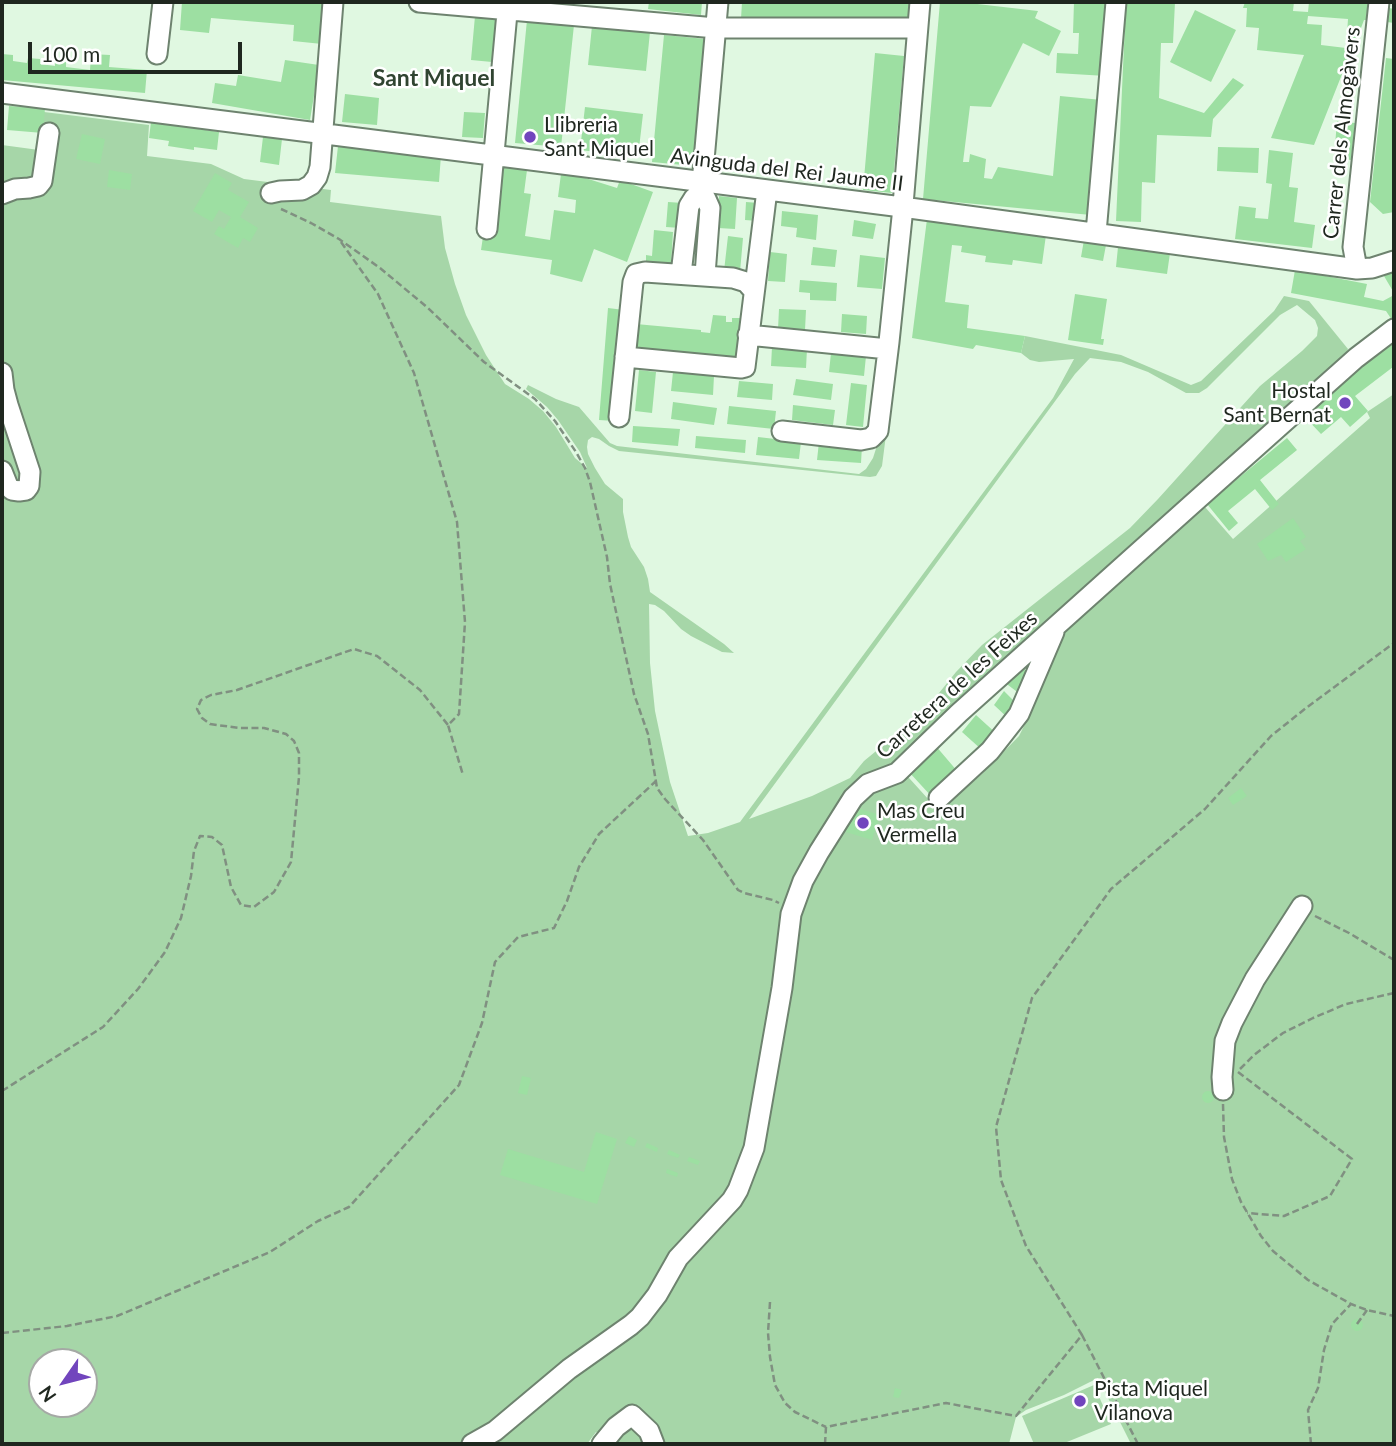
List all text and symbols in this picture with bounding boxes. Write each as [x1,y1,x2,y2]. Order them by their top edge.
street label: Carrer dels Almogàvers [1318,26,1366,240]
scale bar [32,28,245,72]
text: 100 m [41,41,100,66]
district label: Sant Miquel [373,65,495,93]
place label: Llibreria Sant Miquel [544,112,654,162]
marker: Llibreria Sant Miquel [522,129,538,145]
street label: Avinguda del Rei Jaume II [669,143,905,197]
place label: Hostal Sant Bernat [1223,378,1331,428]
marker: Hostal Sant Bernat [1337,395,1353,411]
street label: Carretera de les Feixes [871,606,1043,764]
place label: Mas Creu Vermella [877,798,965,848]
marker: Mas Creu Vermella [855,815,871,831]
north arrow [28,1348,98,1418]
place label: Pista Miquel Vilanova [1094,1376,1208,1426]
text: N [33,1382,61,1407]
marker: Pista Miquel Vilanova [1072,1393,1088,1409]

